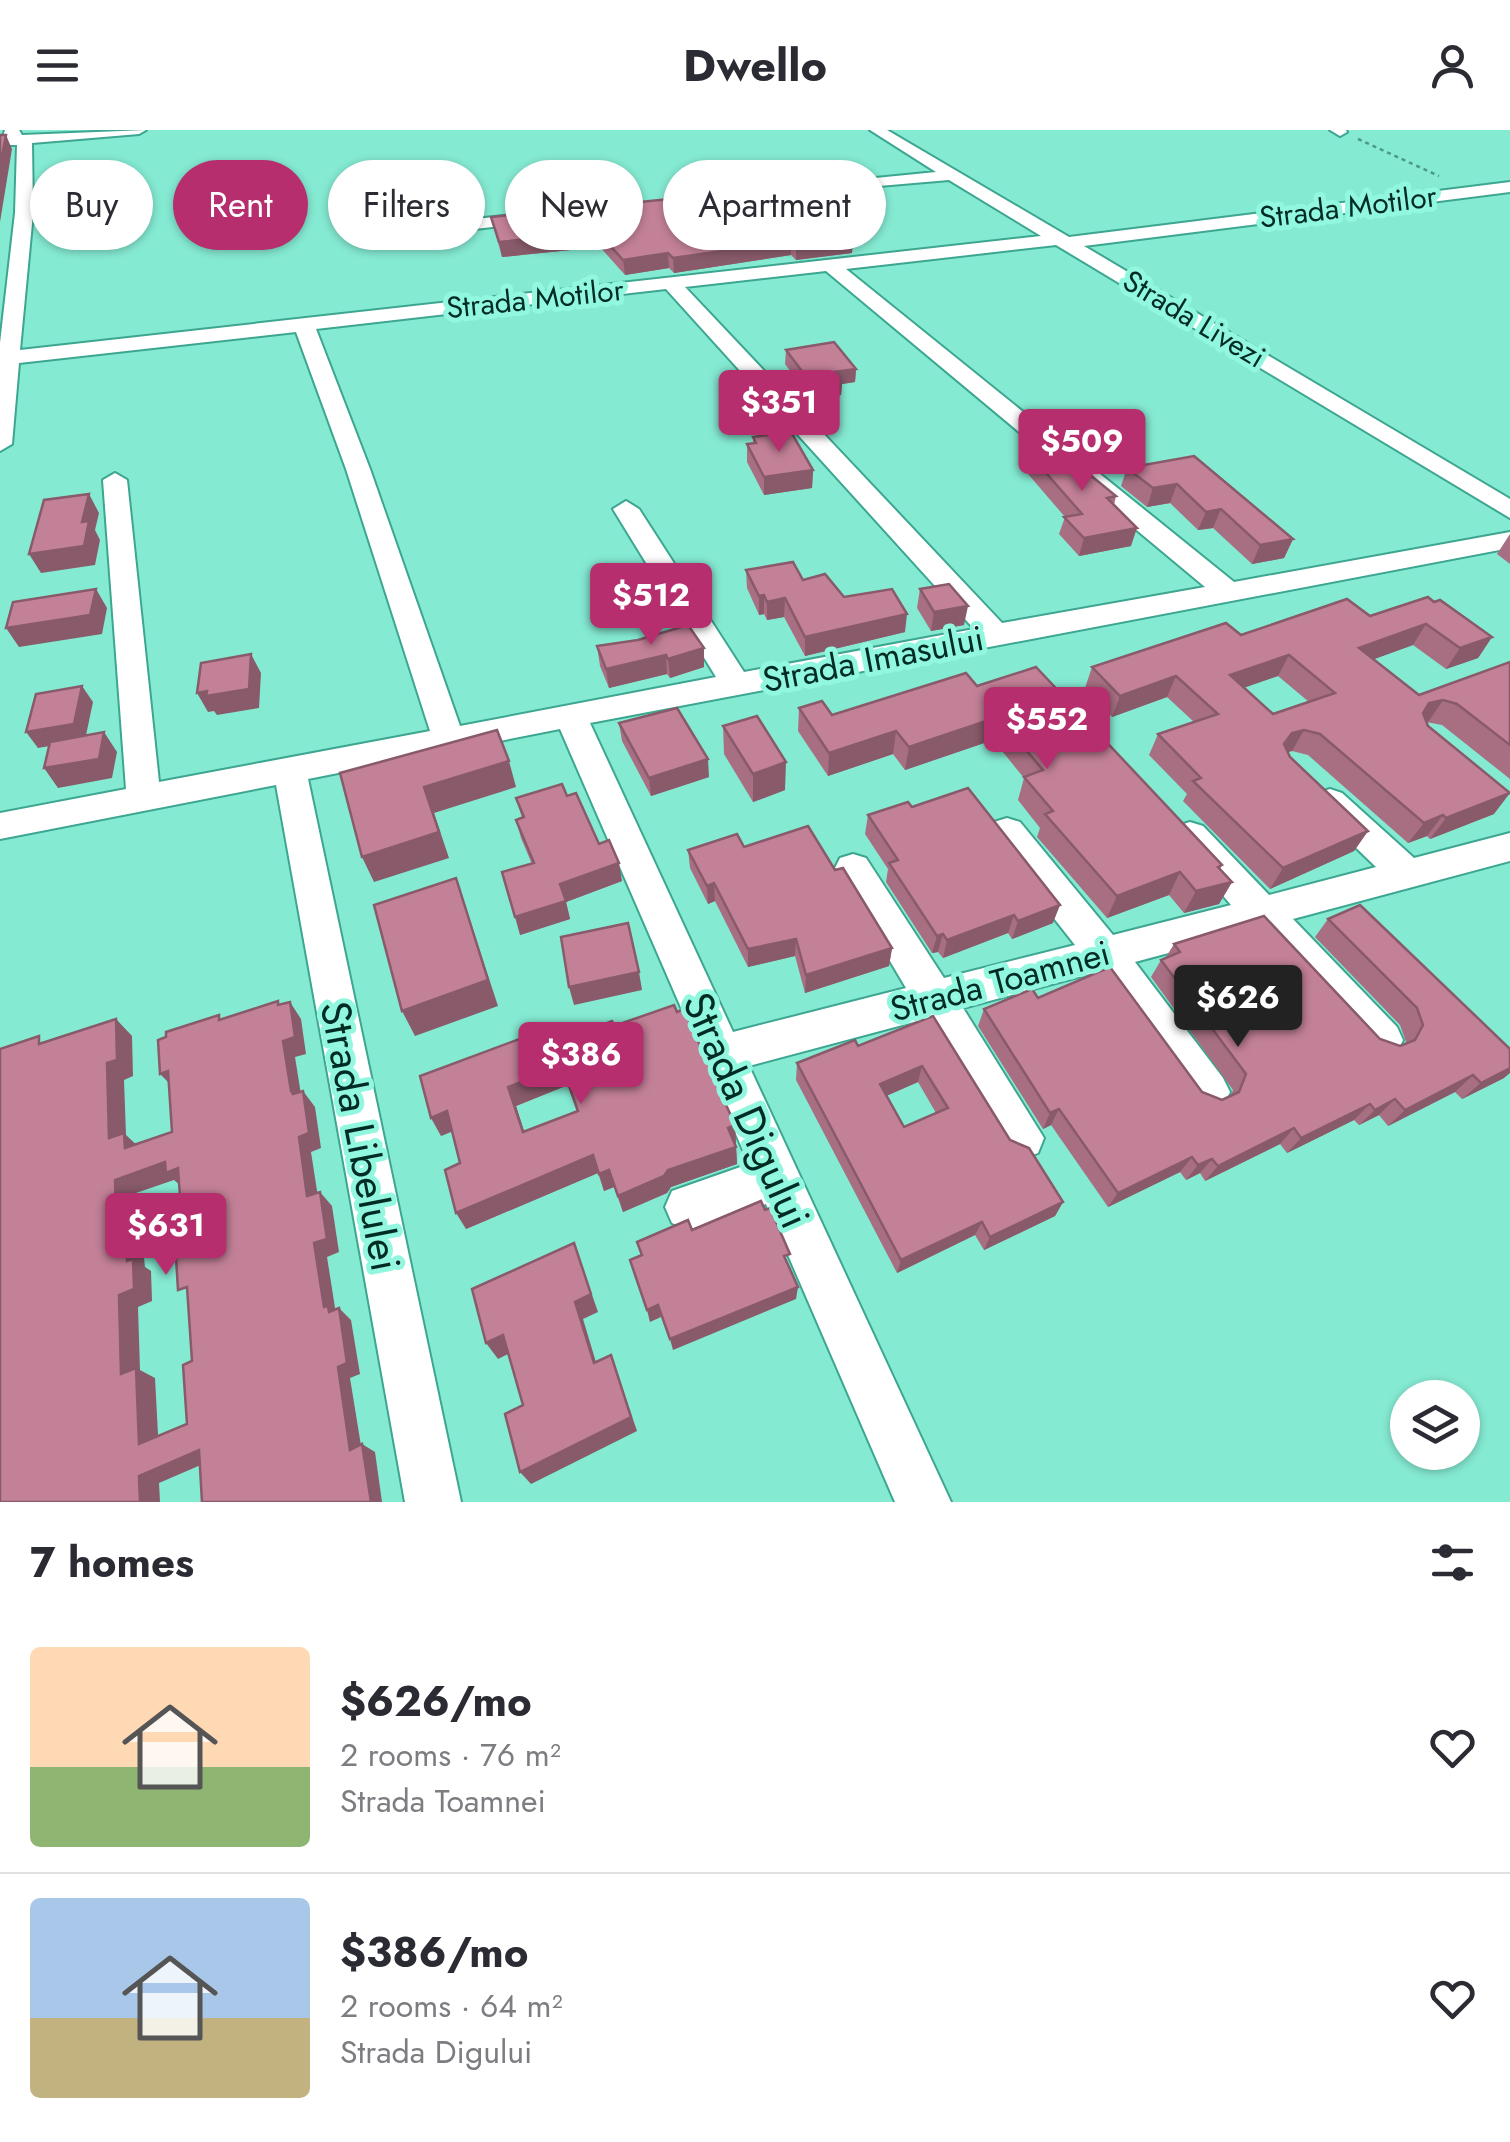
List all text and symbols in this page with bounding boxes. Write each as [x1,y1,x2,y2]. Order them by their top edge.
text: Dwello [683,33,827,98]
icon: menu [30,38,85,93]
icon: person [1425,38,1480,93]
chip: Buy [30,160,153,250]
chip: Rent [173,160,308,250]
chip: Filters [328,160,485,250]
chip: New [505,160,643,250]
chip: Apartment [663,160,886,250]
street label: Strada Motilor [1257,174,1440,239]
street label: Strada Livezi [1115,259,1274,378]
street label: Strada Motilor [444,268,626,329]
pin: $351 [720,370,838,455]
text: $351 [741,379,817,425]
pin: $509 [1023,409,1141,494]
text: $509 [1040,418,1124,464]
pin: $512 [592,563,710,648]
text: $512 [612,572,690,618]
street label: Strada Imasului [758,613,988,705]
pin: $552 [988,687,1106,772]
text: $552 [1006,696,1088,742]
street label: Strada Toamnei [885,928,1115,1034]
pin: $626 [1179,965,1297,1050]
text: $626 [1196,974,1280,1020]
street label: Strada Digului [667,982,826,1238]
street label: Strada Libelulei [304,996,417,1276]
pin: $386 [522,1022,640,1107]
text: $386 [540,1031,622,1077]
pin: $631 [107,1193,225,1278]
text: $631 [127,1202,205,1248]
map controls [1390,1380,1480,1470]
button: layers [1390,1380,1480,1470]
text: 7 homes [30,1532,194,1593]
icon: filters [1425,1535,1480,1590]
text: $626/mo [340,1671,532,1732]
icon: home [110,1687,230,1807]
icon: heart [1425,1720,1480,1775]
text: 2 rooms · 76 m² [340,1732,561,1778]
text: Strada Toamnei [340,1778,546,1824]
text: $386/mo [340,1922,528,1983]
icon: home [110,1938,230,2058]
icon: heart [1425,1971,1480,2026]
text: 2 rooms · 64 m² [340,1983,563,2029]
text: Strada Digului [340,2029,532,2075]

